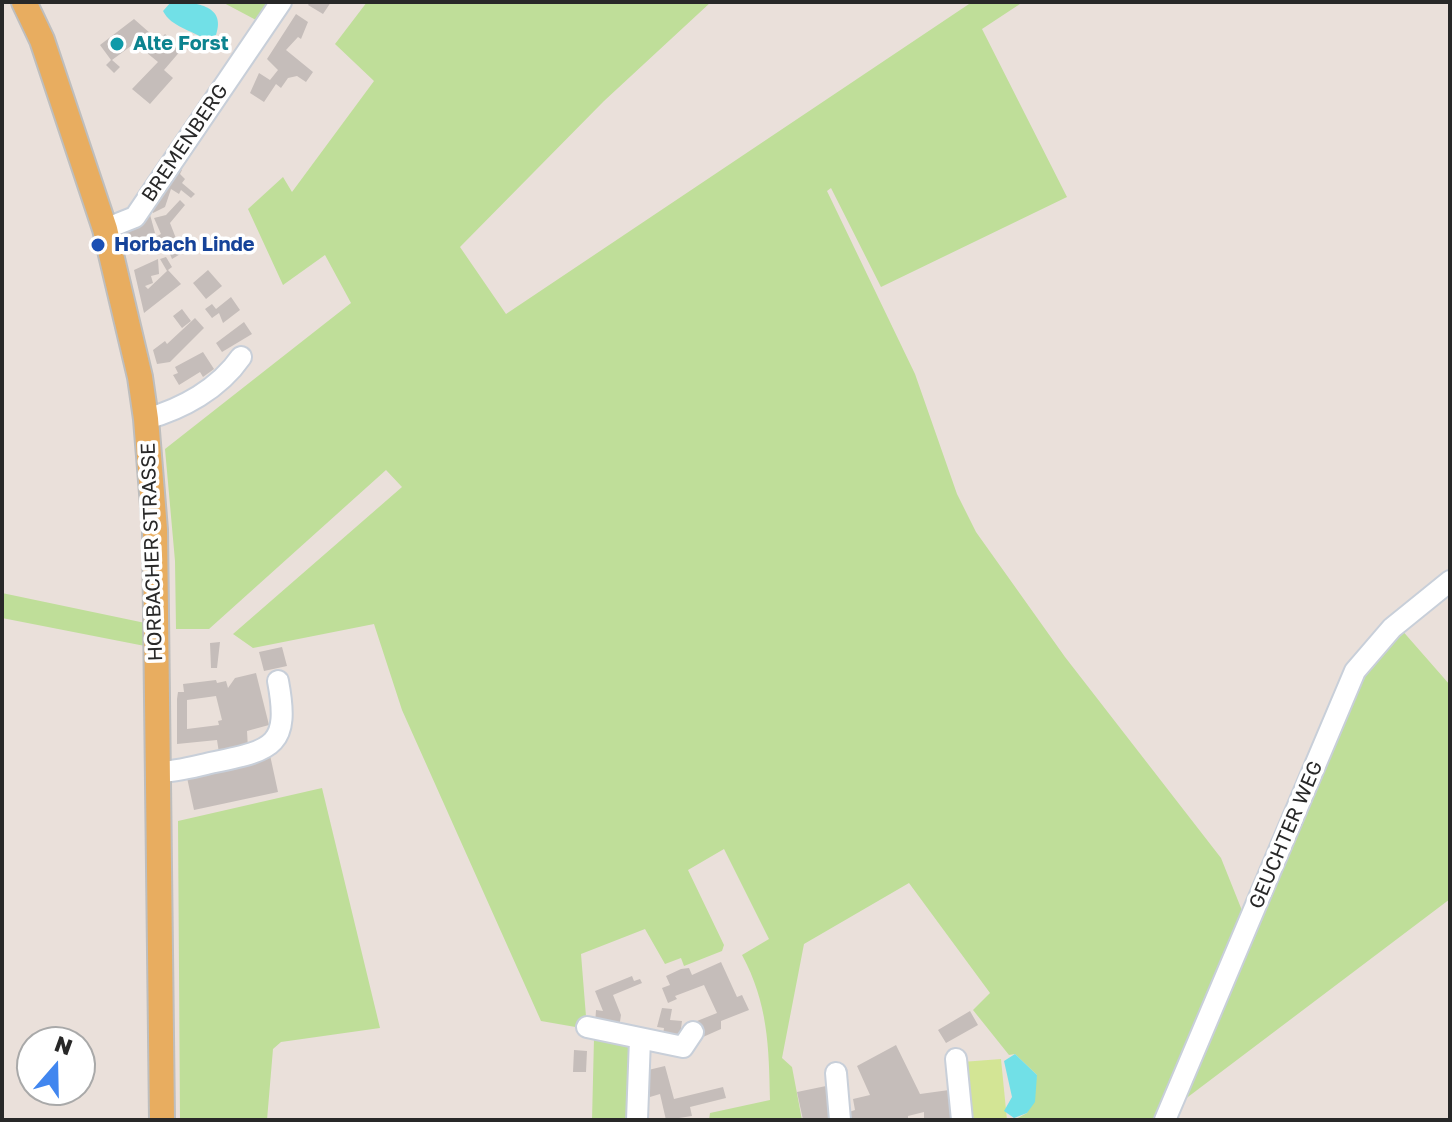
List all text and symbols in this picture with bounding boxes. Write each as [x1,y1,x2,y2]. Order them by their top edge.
place label: Alte Forst [133,32,229,56]
marker: Alte Forst [108,35,126,53]
street label: BREMENBERG [137,79,233,207]
place label: Horbach Linde [114,233,255,257]
marker: Horbach Linde [89,236,107,254]
street label: HORBACHER STRASSE [136,442,168,662]
street label: GEUCHTER WEG [1244,757,1328,913]
north arrow [16,1026,96,1106]
text: N [51,1029,76,1060]

